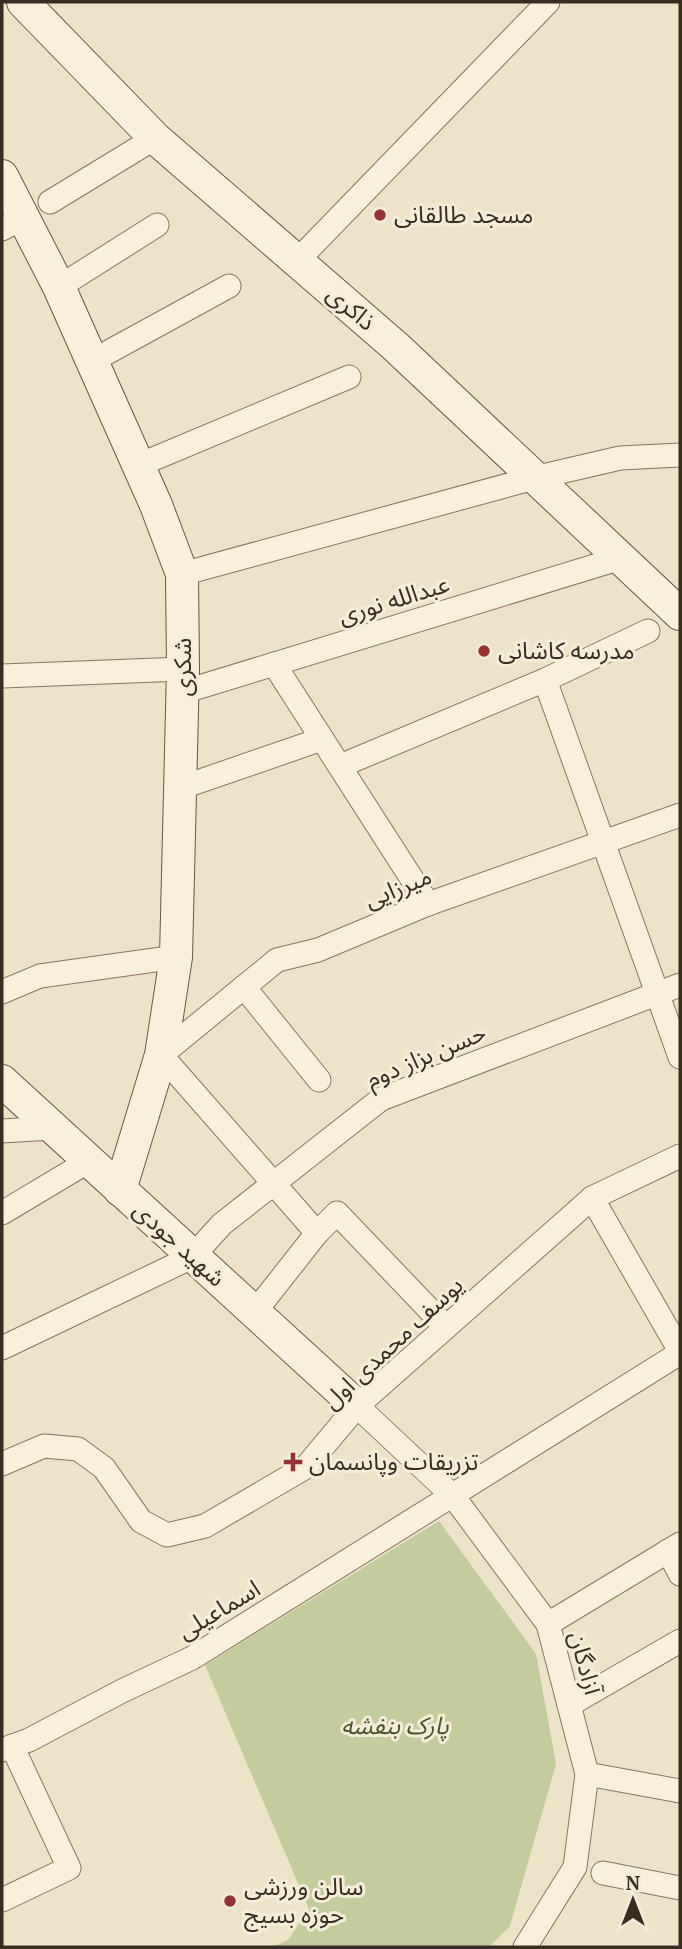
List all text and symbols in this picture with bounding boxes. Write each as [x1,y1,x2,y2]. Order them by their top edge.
place label: مسجد طالقانی [394,198,533,230]
marker: مسجد طالقانی [372,207,388,223]
street label: ذاکری [320,277,383,337]
street label: عبدالله نوری [334,567,453,631]
place label: مدرسه کاشانی [498,634,635,666]
street label: شکری [166,638,198,696]
marker: مدرسه کاشانی [476,643,492,659]
street label: میرزایی [359,859,436,915]
street label: حسن بزاز دوم [361,1015,492,1097]
street label: شهید جودی [127,1193,233,1293]
street label: یوسف محمدی اول [315,1269,470,1416]
place label: تزریقات وپانسمان [309,1445,479,1477]
marker: تزریقات وپانسمان [283,1452,303,1472]
street label: اسماعیلی [171,1572,266,1646]
street label: آزادگان [562,1628,610,1699]
park label: پارک بنفشه [341,1709,450,1742]
north arrow [598,1865,668,1935]
place label: سالن ورزشی حوزه بسیج [244,1870,364,1932]
text: N [626,1870,641,1895]
marker: سالن ورزشی حوزه بسیج [222,1893,238,1909]

